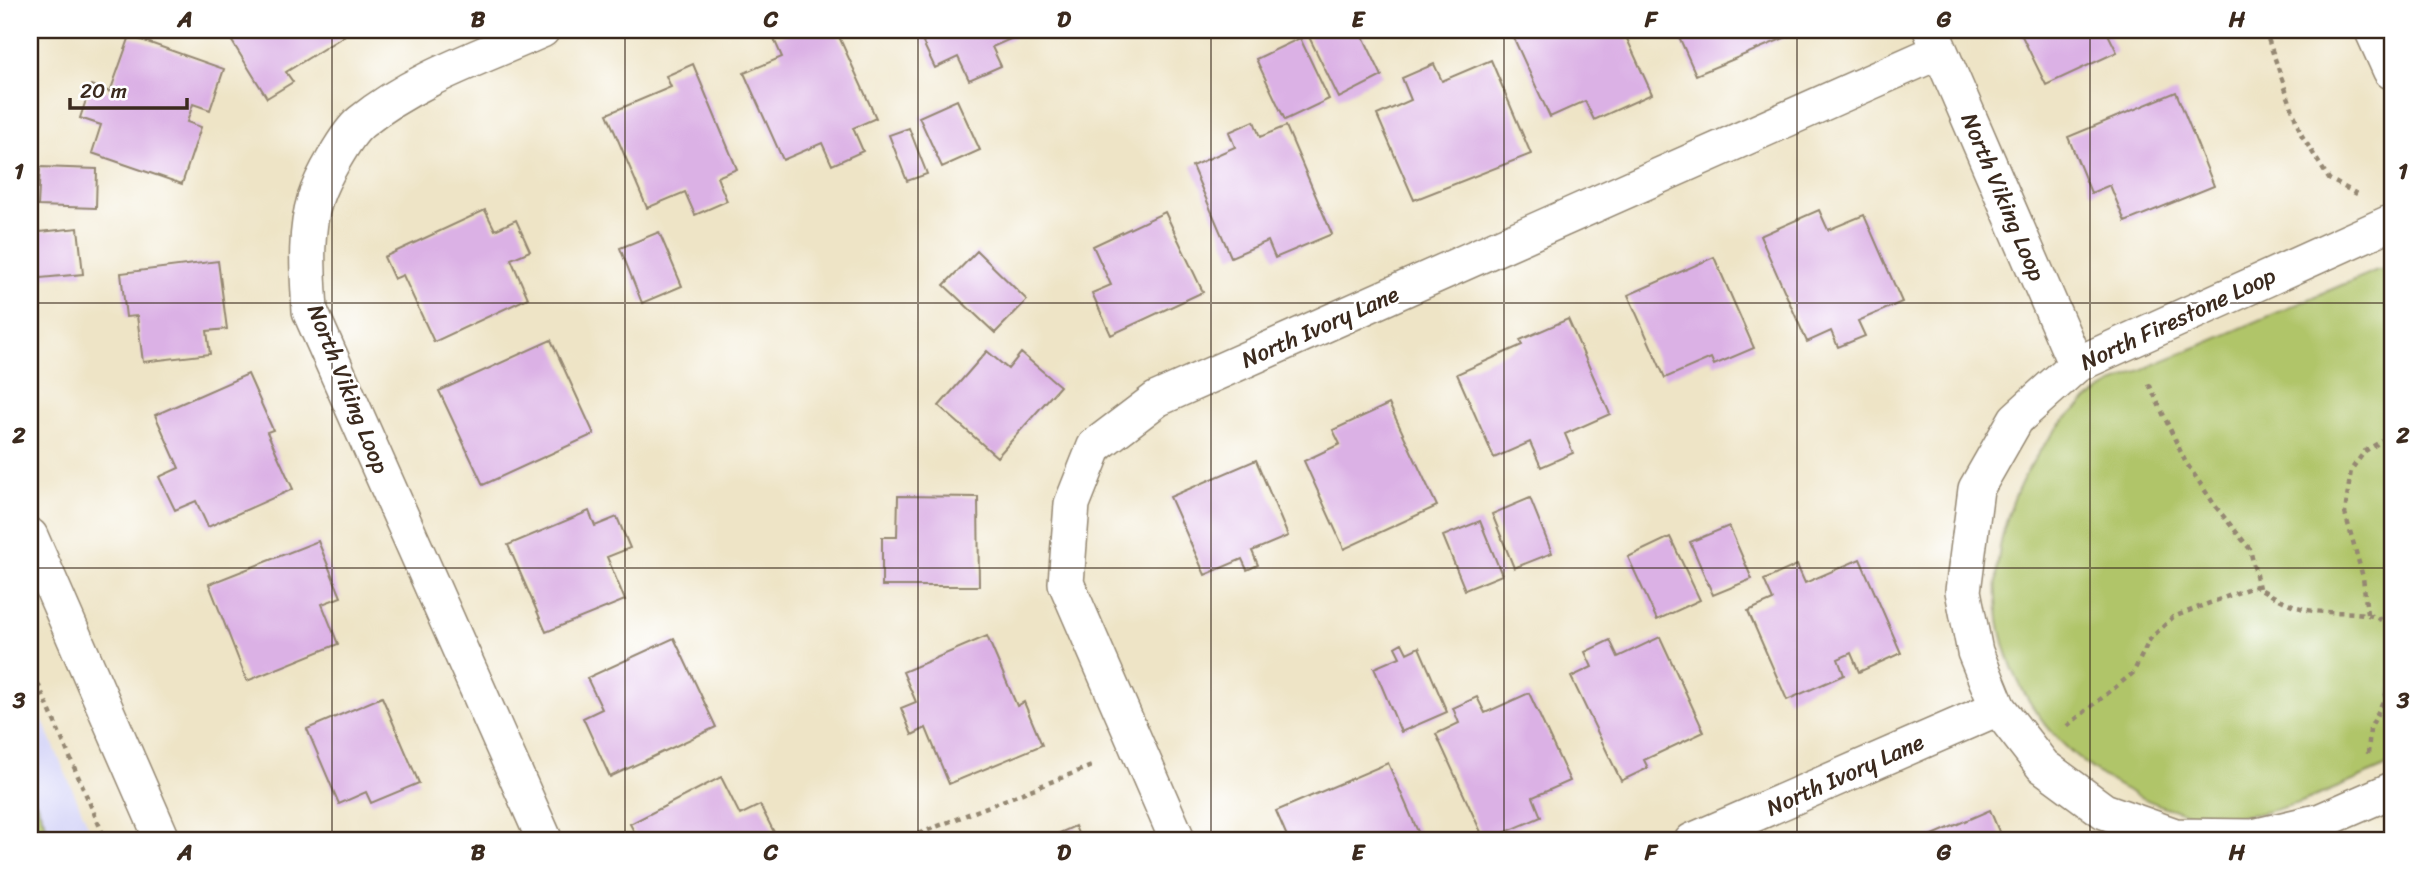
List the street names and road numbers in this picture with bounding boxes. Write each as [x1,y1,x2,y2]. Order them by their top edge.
street label: North Viking Loop [1949,106,2057,288]
street label: North Firestone Loop [2073,256,2283,382]
street label: North Ivory Lane [1234,274,1406,380]
street label: North Viking Loop [295,298,401,480]
street label: North Ivory Lane [1759,722,1931,828]

